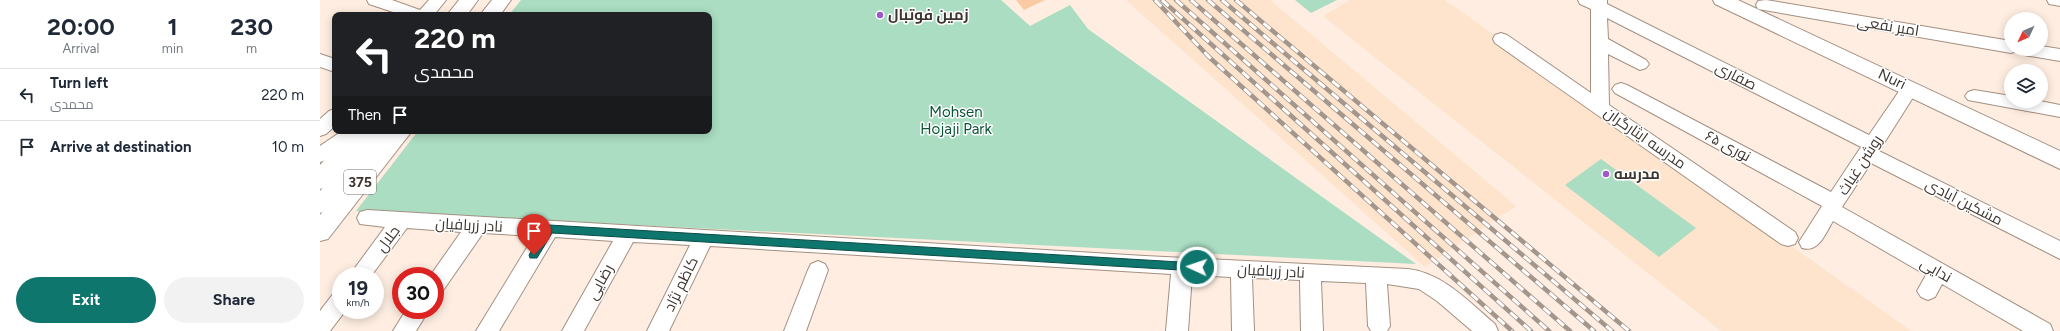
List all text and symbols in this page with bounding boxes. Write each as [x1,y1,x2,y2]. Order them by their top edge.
place label: زمین فوتبال [888,6,969,24]
marker: زمین فوتبال [875,10,885,20]
text: 20:00 [47,12,115,41]
text: 1 [167,12,178,41]
text: 230 [230,12,273,41]
street label: امیر نفعی [1855,12,1920,41]
north arrow [2004,12,2048,56]
map controls [2004,12,2048,108]
text: 220 m [414,21,496,55]
icon: left [348,28,400,80]
text: Arrival [63,41,99,56]
text: min [162,41,183,56]
text: m [246,41,257,56]
street label: صفاری [1712,58,1760,95]
text: محمدی [414,61,474,83]
button: layers [2004,64,2048,108]
street label: Nuri [1875,65,1909,93]
text: Turn left [50,74,108,92]
icon: left [16,84,38,106]
text: 220 m [261,86,304,104]
text: محمدی [50,97,94,112]
park label: Mohsen Hojaji Park [920,103,992,138]
street label: مدرسه ایثارگران [1601,103,1689,173]
icon: arrive [389,104,411,126]
text: Then [348,106,381,124]
street label: نوری ۶۵ [1702,127,1754,166]
street label: روشن غیاث [1834,132,1887,199]
icon: arrive [16,136,38,158]
text: Arrive at destination [50,138,191,156]
text: 10 m [272,138,304,156]
place label: مدرسه [1614,165,1660,183]
marker: مدرسه [1601,169,1611,179]
road number: 375 [344,170,376,194]
street label: مشکین آبادی [1922,175,2006,230]
street label: نادر زربافیان [435,214,503,237]
pin [517,214,551,255]
icon: arrive [523,220,545,242]
street label: جلال [372,222,404,256]
position arrow [1176,246,1218,288]
street label: کاظم نژاد [660,254,703,315]
street label: ندایی [1917,254,1955,287]
street label: نادر زربافیان [1237,260,1305,283]
street label: رضایی [583,261,618,303]
speed limit sign: 30 [392,267,444,319]
text: 19 [348,276,368,300]
button: Exit [16,277,156,323]
button: Share [164,277,304,323]
text: km/h [347,296,369,309]

